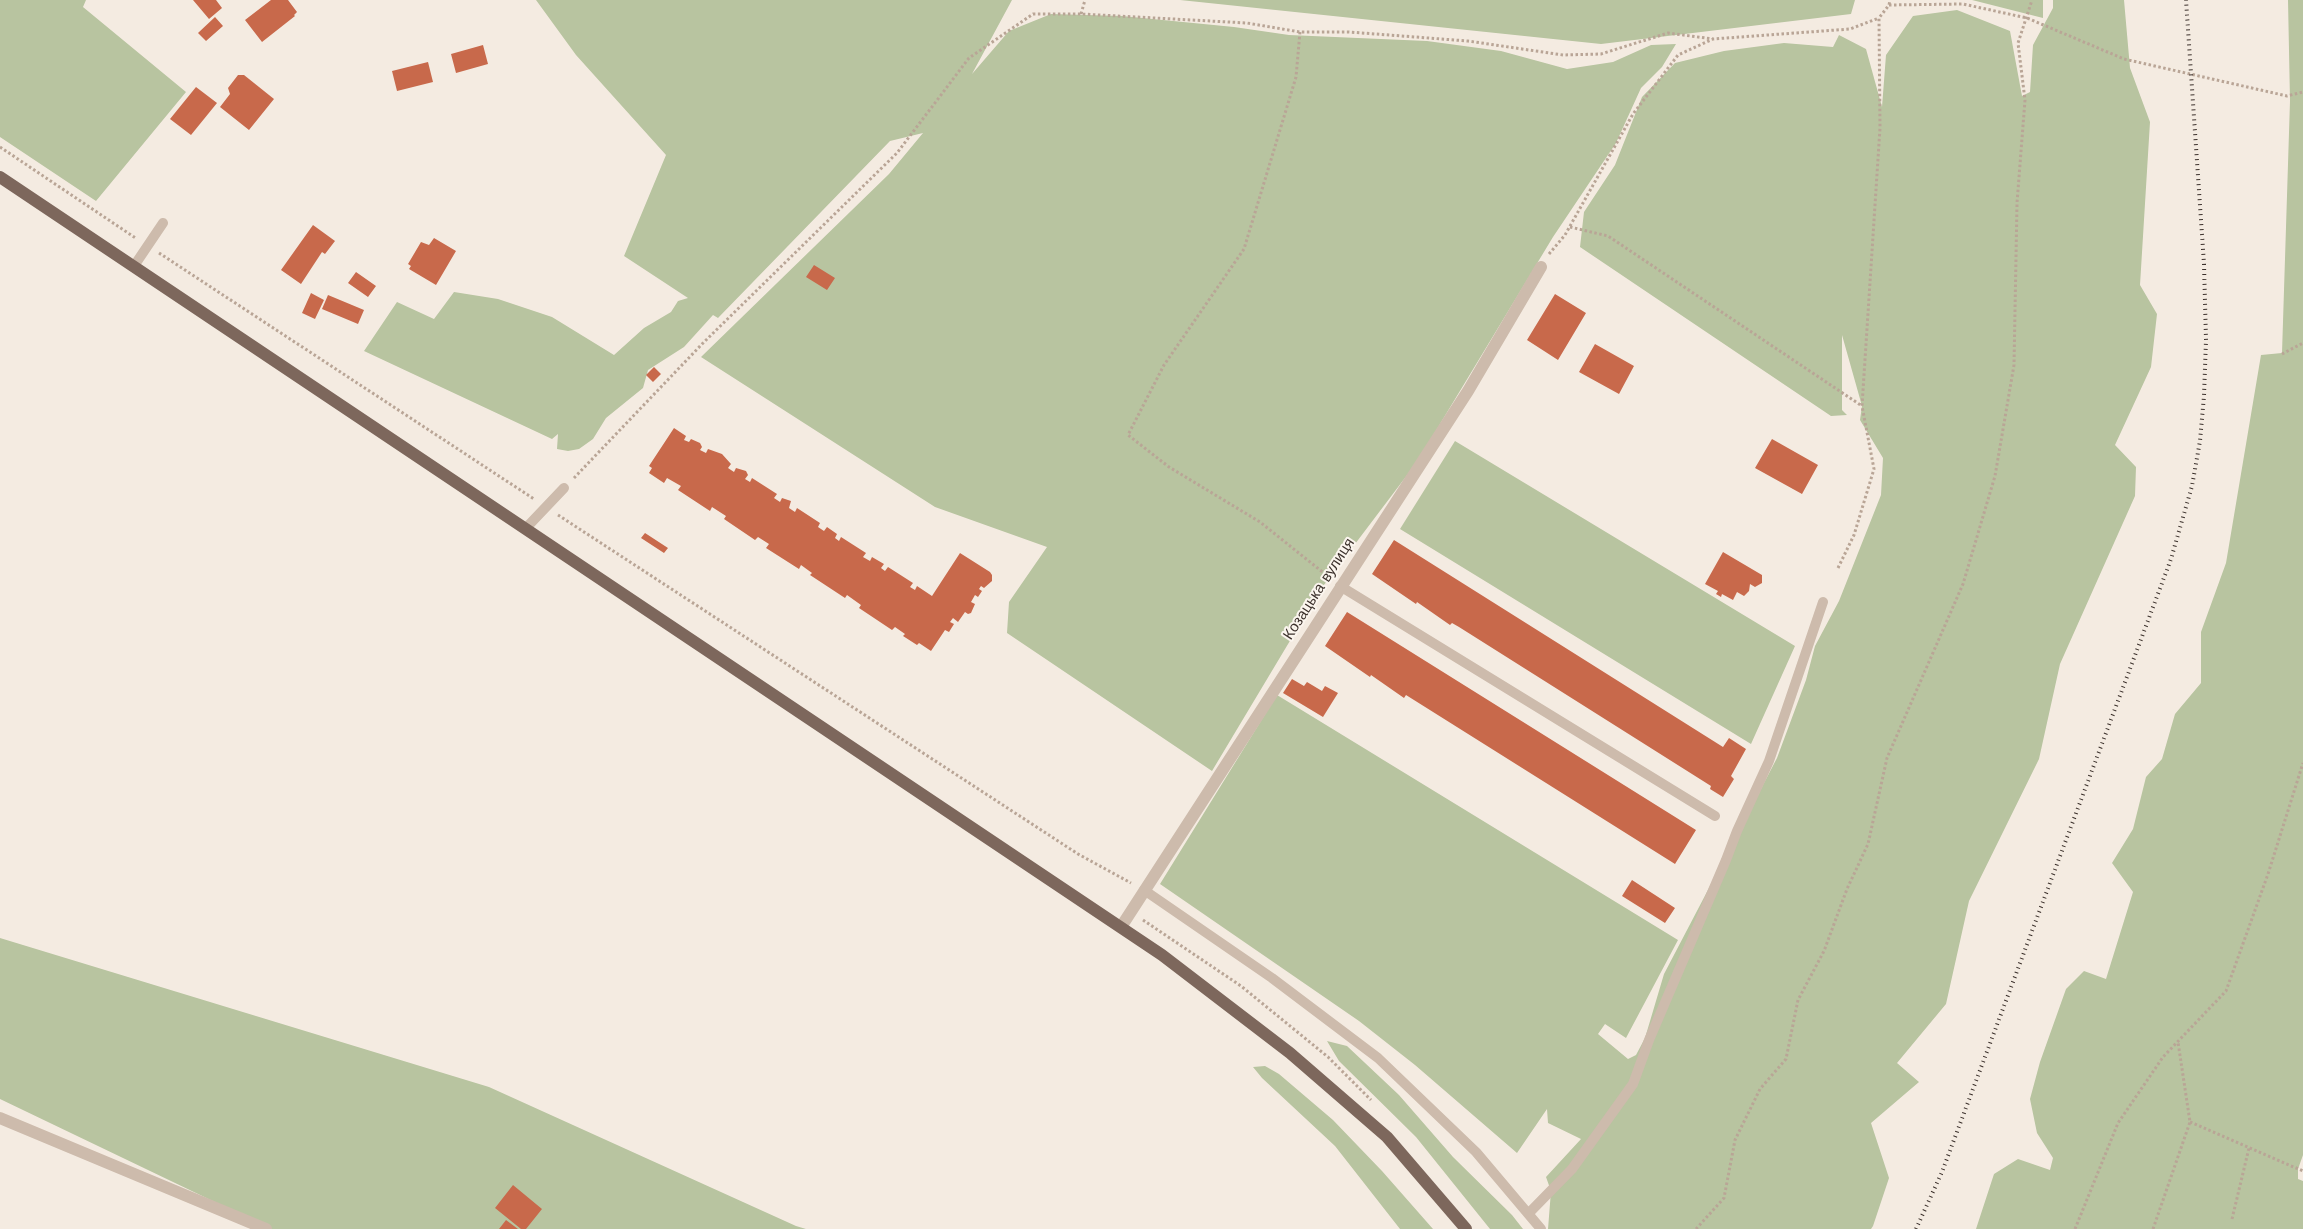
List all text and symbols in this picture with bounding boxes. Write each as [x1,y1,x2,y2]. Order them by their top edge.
street label: Козацька вулиця [1279,535,1359,643]

